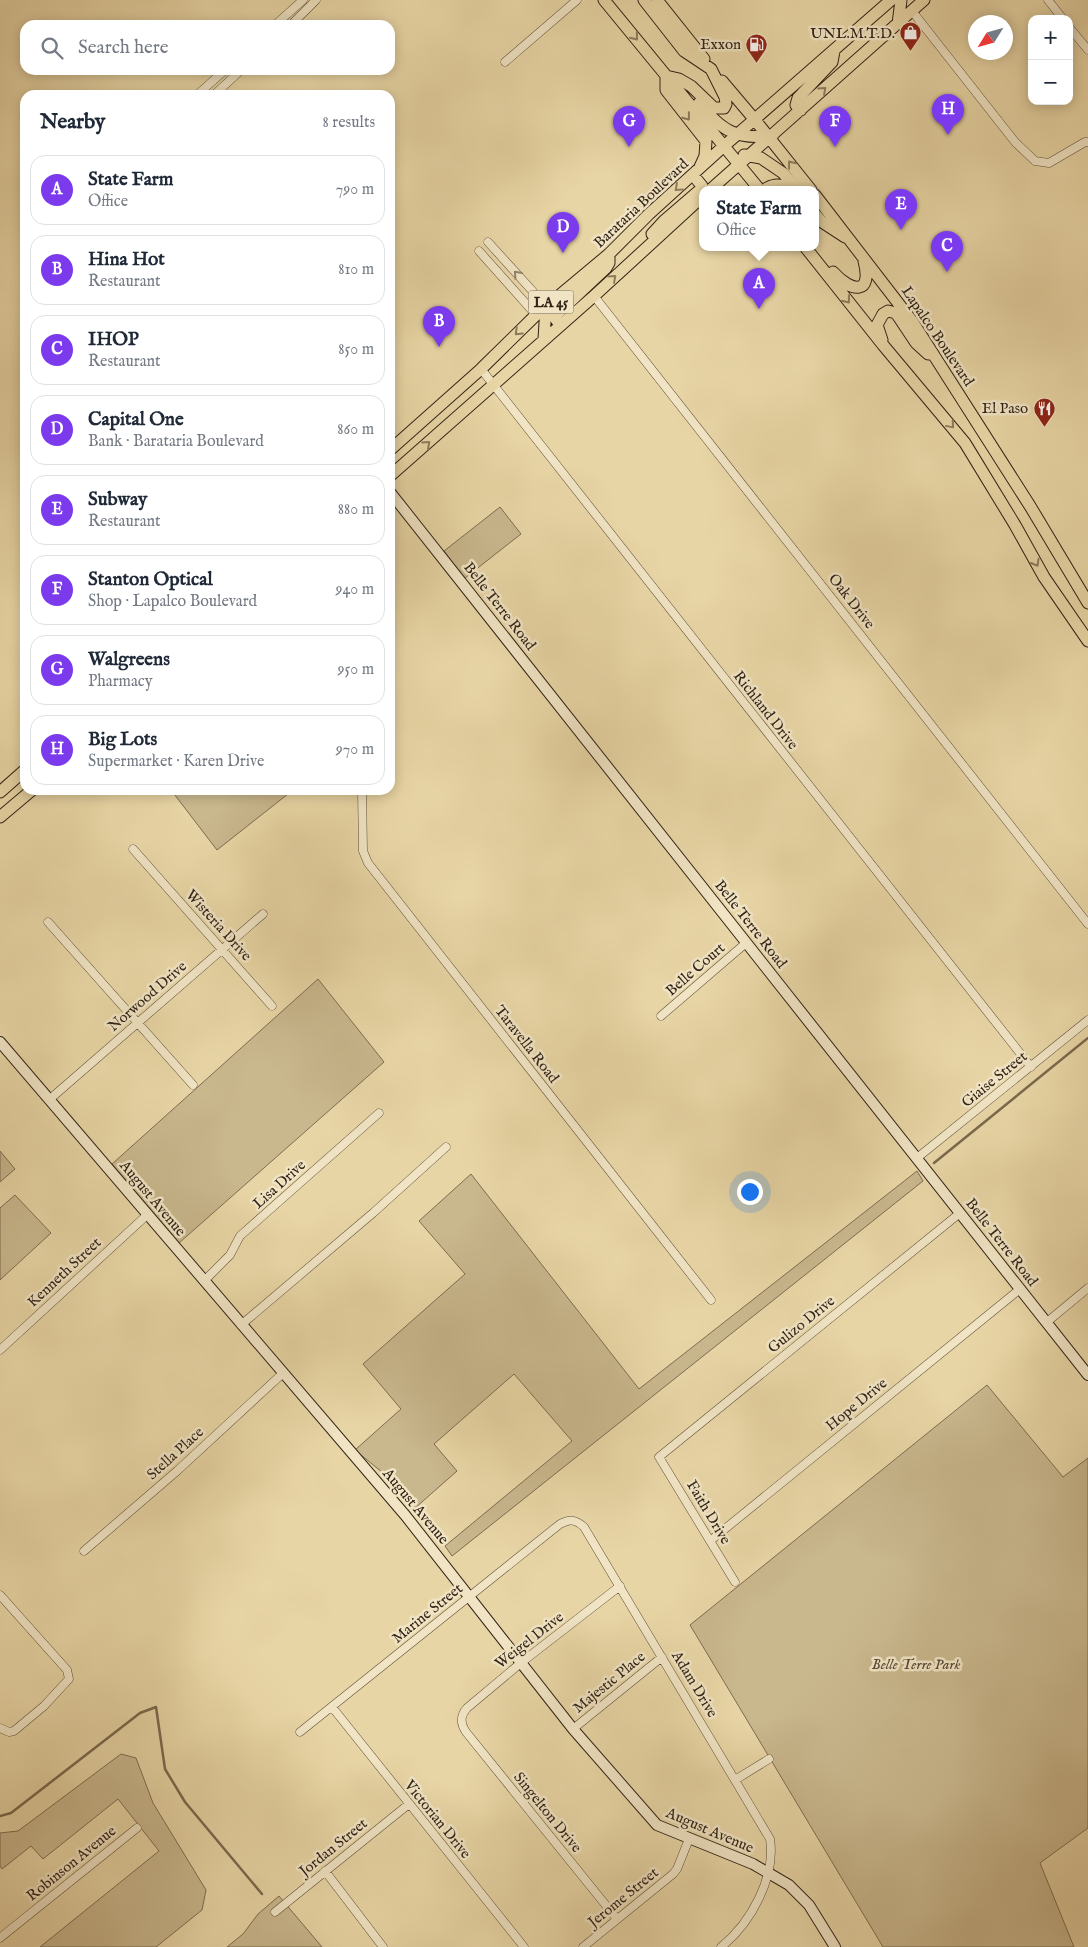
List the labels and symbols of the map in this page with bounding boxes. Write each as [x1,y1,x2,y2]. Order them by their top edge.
north arrow [968,15,1013,60]
shop icon: UNL.M.T.D. [899,21,923,52]
place label: UNL.M.T.D. [810,24,895,43]
one-way arrow [630,32,639,41]
fuel station icon: Exxon [745,32,769,63]
place label: Exxon [700,35,741,54]
one-way arrow [817,87,826,96]
pin: H [932,94,964,135]
pin: G [613,106,645,147]
pin: F [819,106,851,147]
one-way arrow [682,112,691,121]
street label: Barataria Boulevard [590,154,693,252]
one-way arrow [788,161,796,170]
one-way arrow [674,183,683,192]
pin: E [885,189,917,230]
pin: D [547,212,579,253]
pin: C [931,231,963,272]
pin: A [743,268,775,309]
one-way arrow [514,271,523,280]
one-way arrow [608,275,617,284]
street label: Lapalco Boulevard [897,283,979,391]
road number: LA 45 [528,290,574,314]
one-way arrow [842,294,850,303]
pin: B [423,306,455,347]
one-way arrow [515,326,524,335]
restaurant icon: El Paso [1032,396,1056,427]
place label: El Paso [982,399,1028,418]
one-way arrow [945,419,953,428]
one-way arrow [421,441,430,450]
street label: Belle Terre Road [459,558,541,655]
one-way arrow [1029,558,1039,567]
street label: Oak Drive [824,570,879,633]
street label: Richland Drive [729,667,802,753]
street label: Belle Terre Road [710,876,792,973]
street label: Wisteria Drive [182,886,256,965]
street label: Belle Court [662,938,729,1000]
street label: Norwood Drive [104,957,191,1036]
street label: Taravella Road [490,1002,563,1088]
street label: Giaise Street [958,1047,1031,1112]
street label: August Avenue [115,1156,190,1240]
street label: Lisa Drive [249,1156,310,1213]
your location [737,1179,763,1205]
street label: Belle Terre Road [961,1194,1043,1291]
street label: Kenneth Street [23,1233,105,1311]
street label: Gulizo Drive [764,1291,839,1357]
street label: Hope Drive [822,1374,891,1435]
street label: Stella Place [143,1423,208,1484]
street label: August Avenue [378,1464,453,1548]
street label: Faith Drive [682,1477,735,1548]
street label: Marine Street [388,1579,467,1648]
street label: Weigel Drive [491,1608,567,1673]
street label: Majestic Place [569,1647,649,1717]
street label: Adam Drive [667,1647,722,1721]
park label: Belle Terre Park [872,1655,960,1674]
street label: Singelton Drive [509,1768,586,1857]
street label: Victorian Drive [400,1775,475,1863]
street label: August Avenue [662,1803,757,1857]
street label: Jordan Street [294,1814,371,1882]
street label: Robinson Avenue [23,1821,120,1905]
street label: Jerome Street [583,1863,662,1933]

